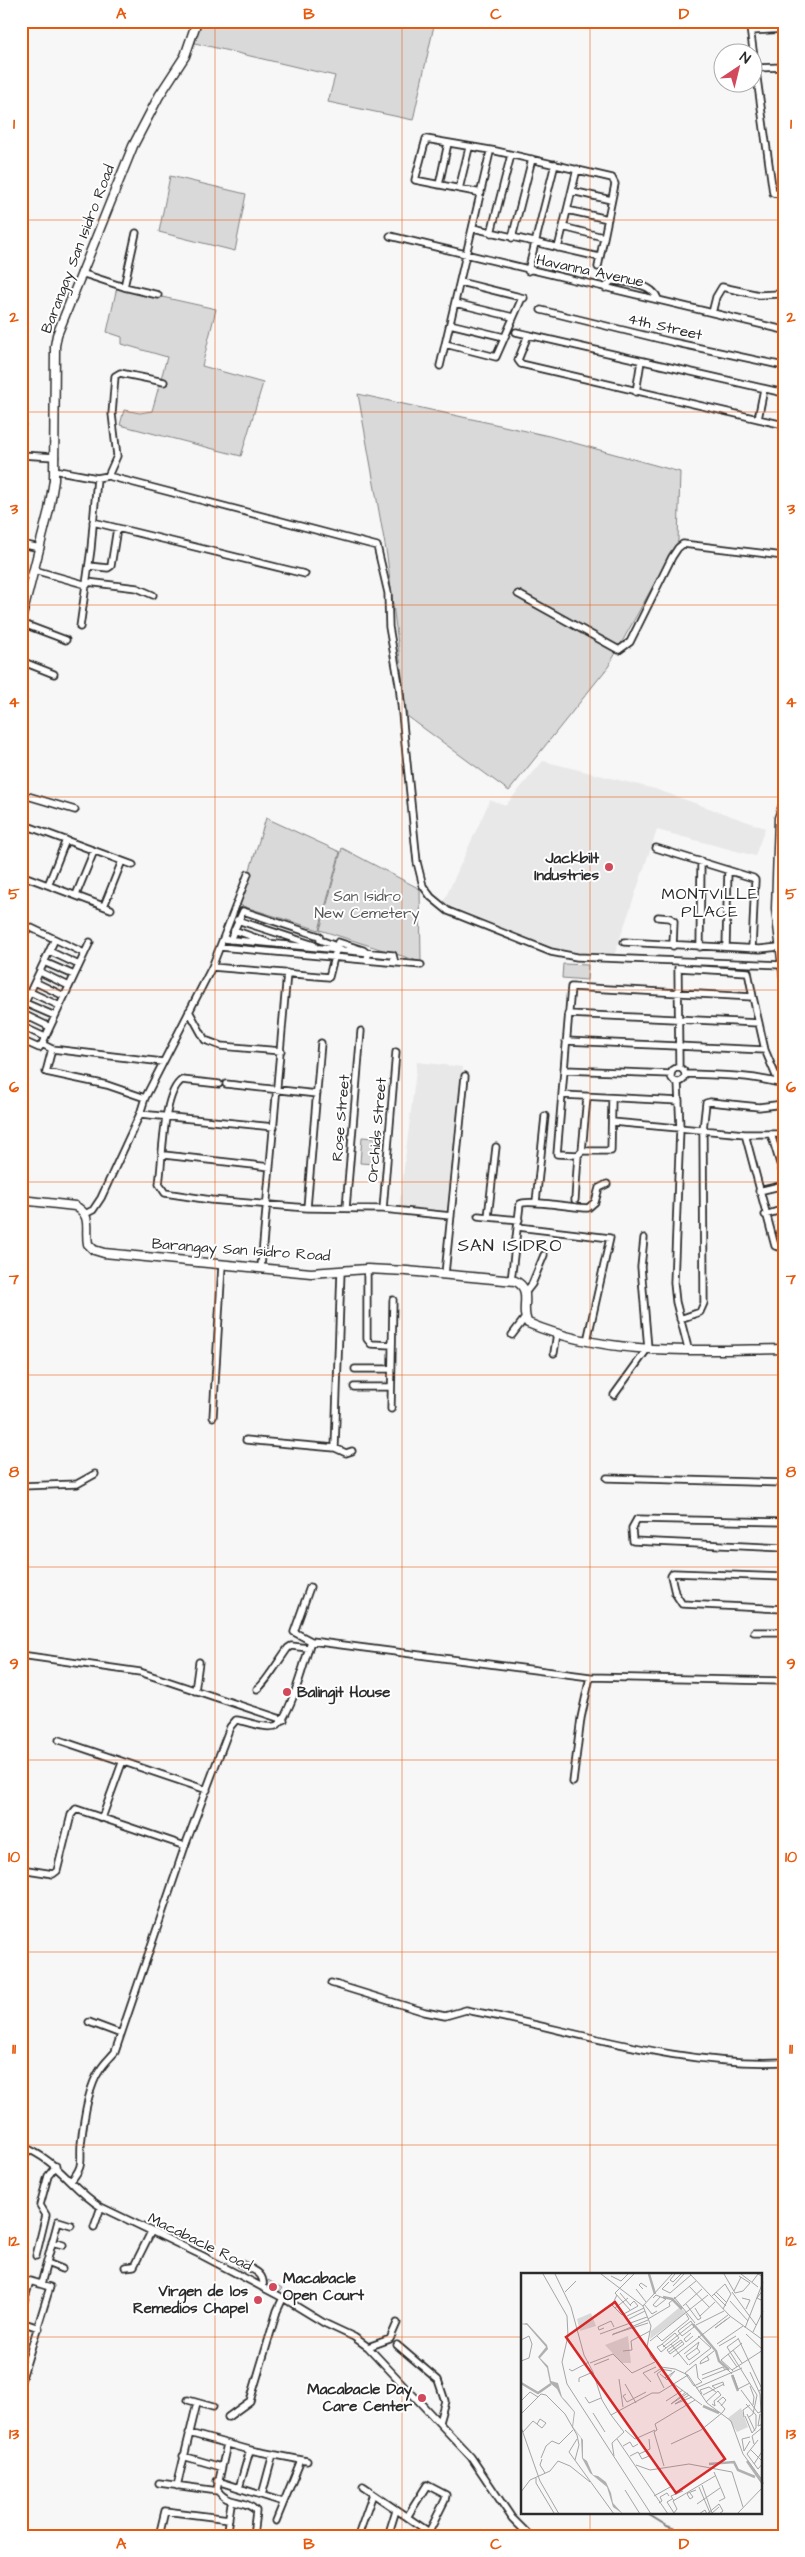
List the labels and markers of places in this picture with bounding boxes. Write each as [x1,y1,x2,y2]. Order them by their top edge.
place label: Jackbilt Industries [534,848,600,886]
marker: Jackbilt Industries [603,861,615,873]
place label: Balingit House [297,1682,390,1705]
marker: Balingit House [281,1686,293,1698]
place label: Macabacle Open Court [283,2268,365,2306]
place label: Virgen de los Remedios Chapel [133,2281,249,2319]
marker: Macabacle Open Court [267,2281,279,2293]
marker: Virgen de los Remedios Chapel [252,2294,264,2306]
place label: Macabacle Day Care Center [307,2379,413,2417]
marker: Macabacle Day Care Center [416,2392,428,2404]

